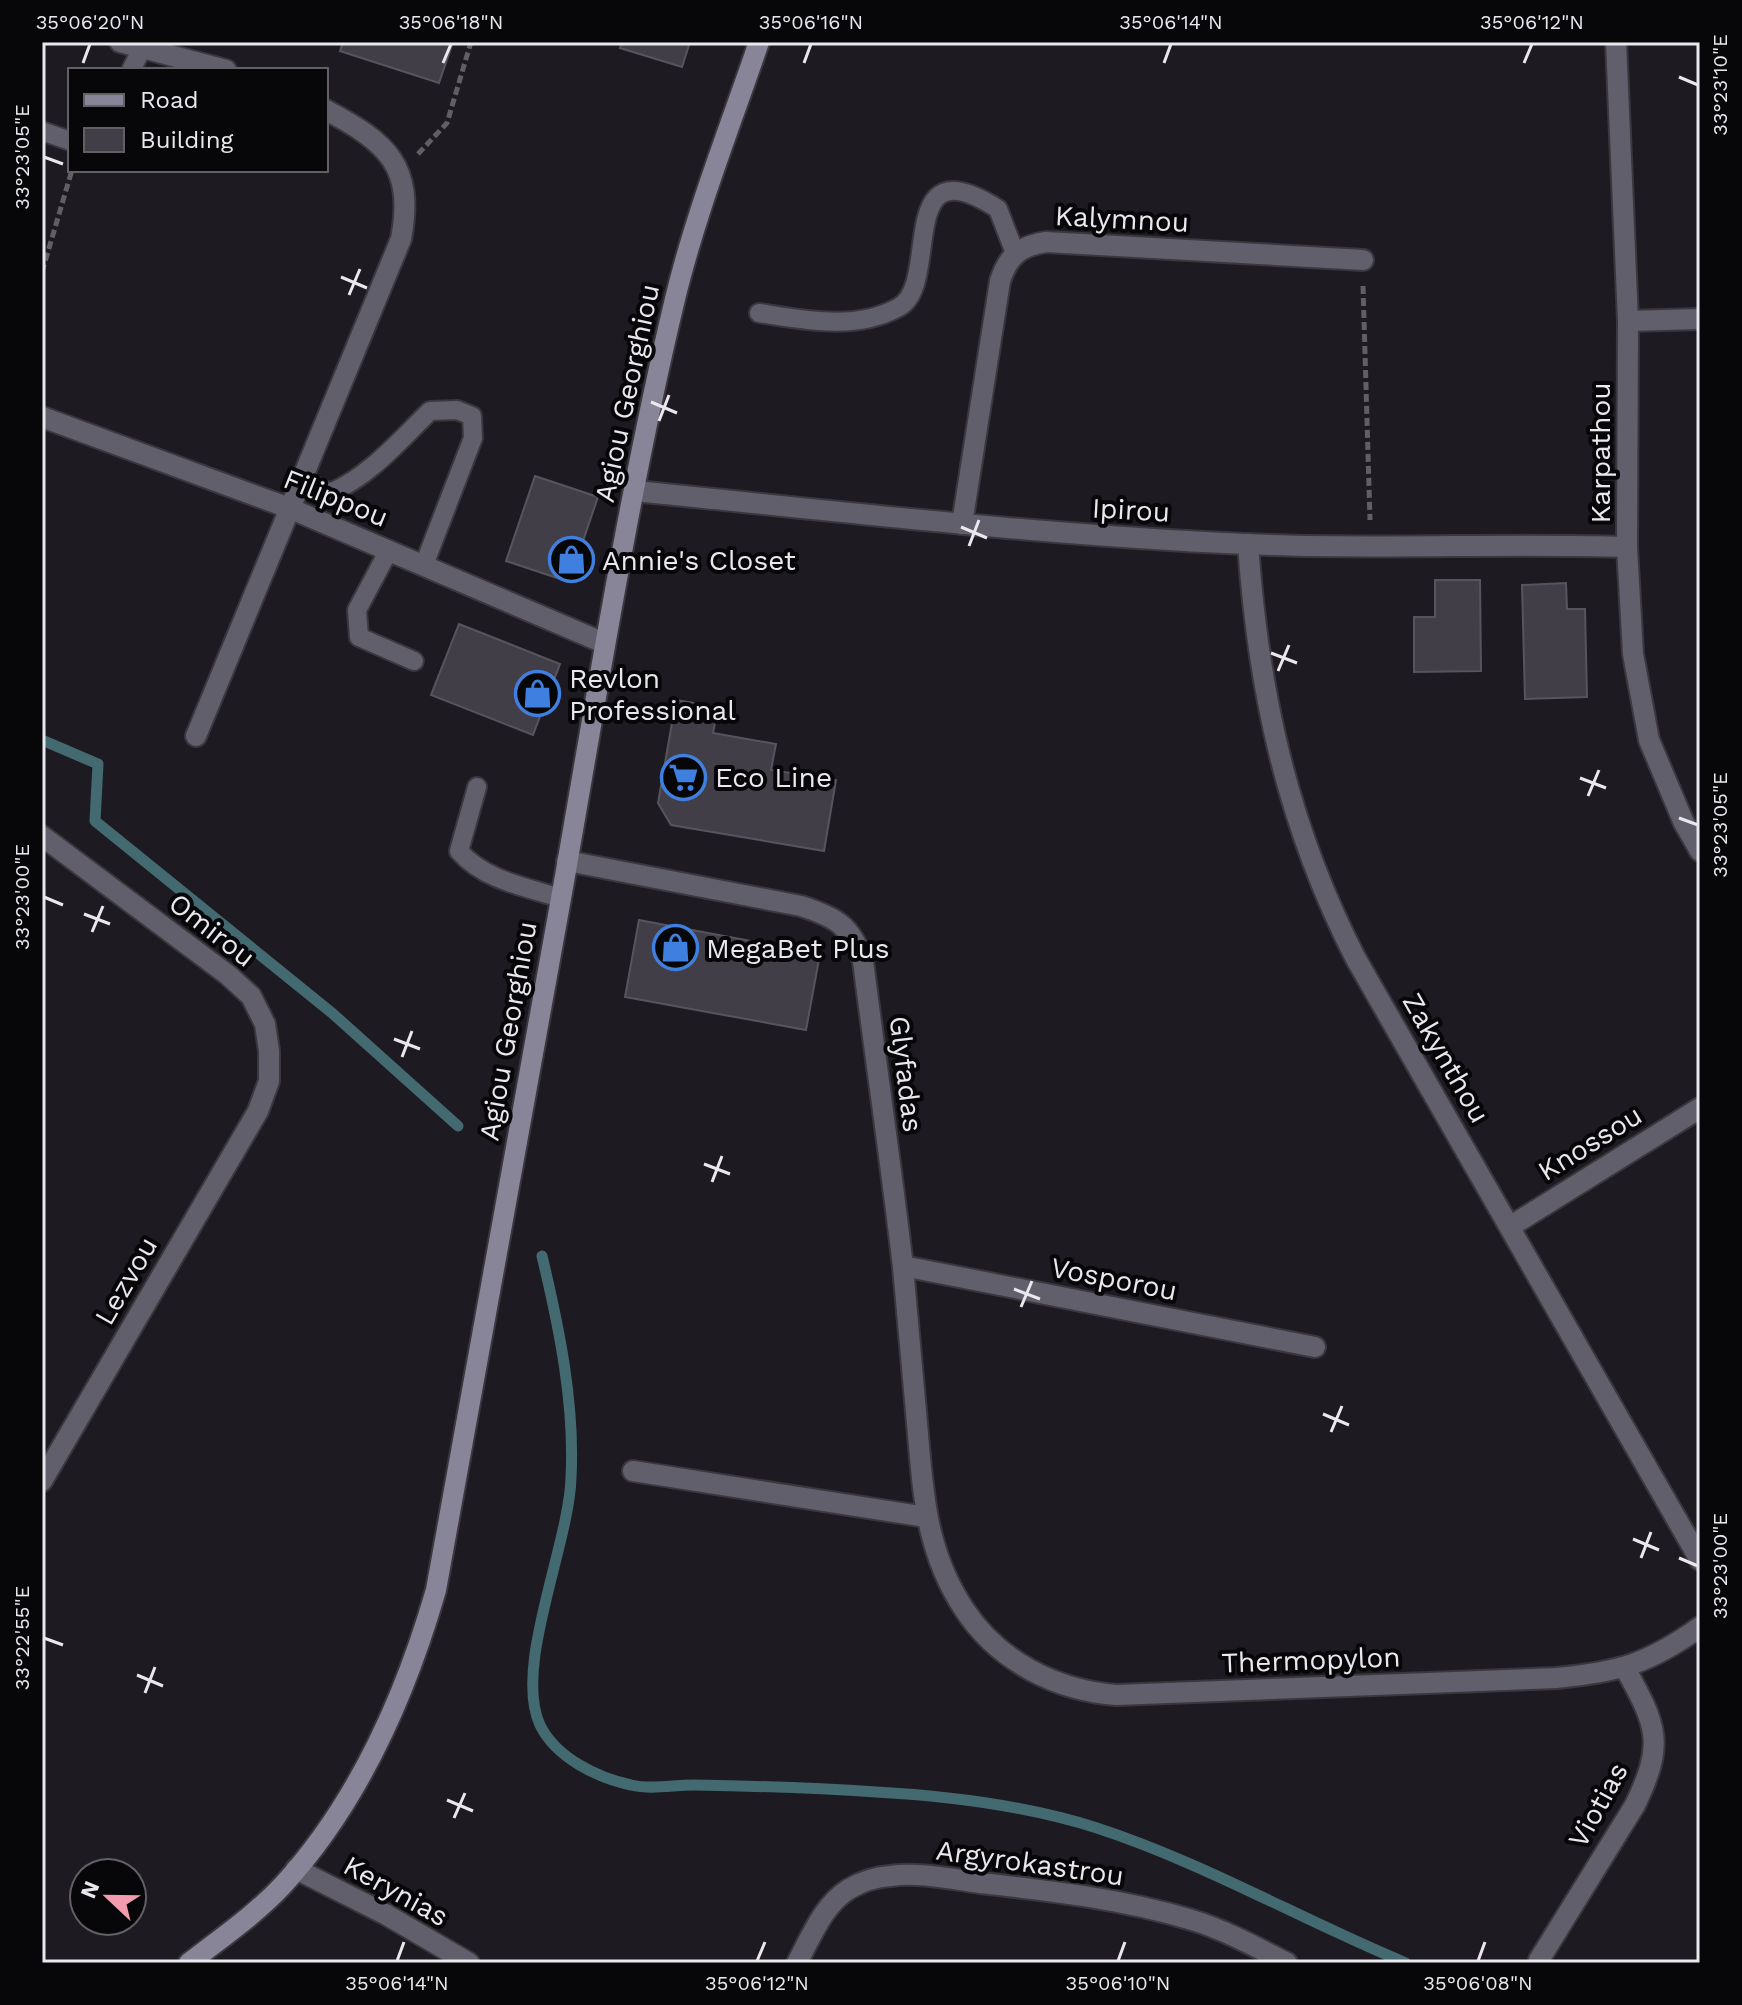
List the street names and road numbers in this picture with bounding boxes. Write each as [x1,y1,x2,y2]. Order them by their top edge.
street label: Kalymnou [1054,199,1190,239]
street label: Agiou Georghiou [588,281,666,505]
street label: Karpathou [1584,382,1617,524]
street label: Filippou [279,462,393,534]
street label: Ipirou [1091,491,1171,529]
street label: Omirou [162,886,262,974]
street label: Agiou Georghiou [472,919,544,1143]
street label: Zakynthou [1396,987,1496,1129]
street label: Glyfadas [883,1014,929,1134]
street label: Knossou [1532,1098,1648,1188]
street label: Lezvou [88,1231,164,1331]
street label: Vosporou [1048,1251,1180,1307]
street label: Thermopylon [1221,1640,1401,1680]
street label: Viotias [1561,1757,1635,1853]
street label: Argyrokastrou [934,1833,1126,1893]
street label: Kerynias [338,1849,454,1933]

